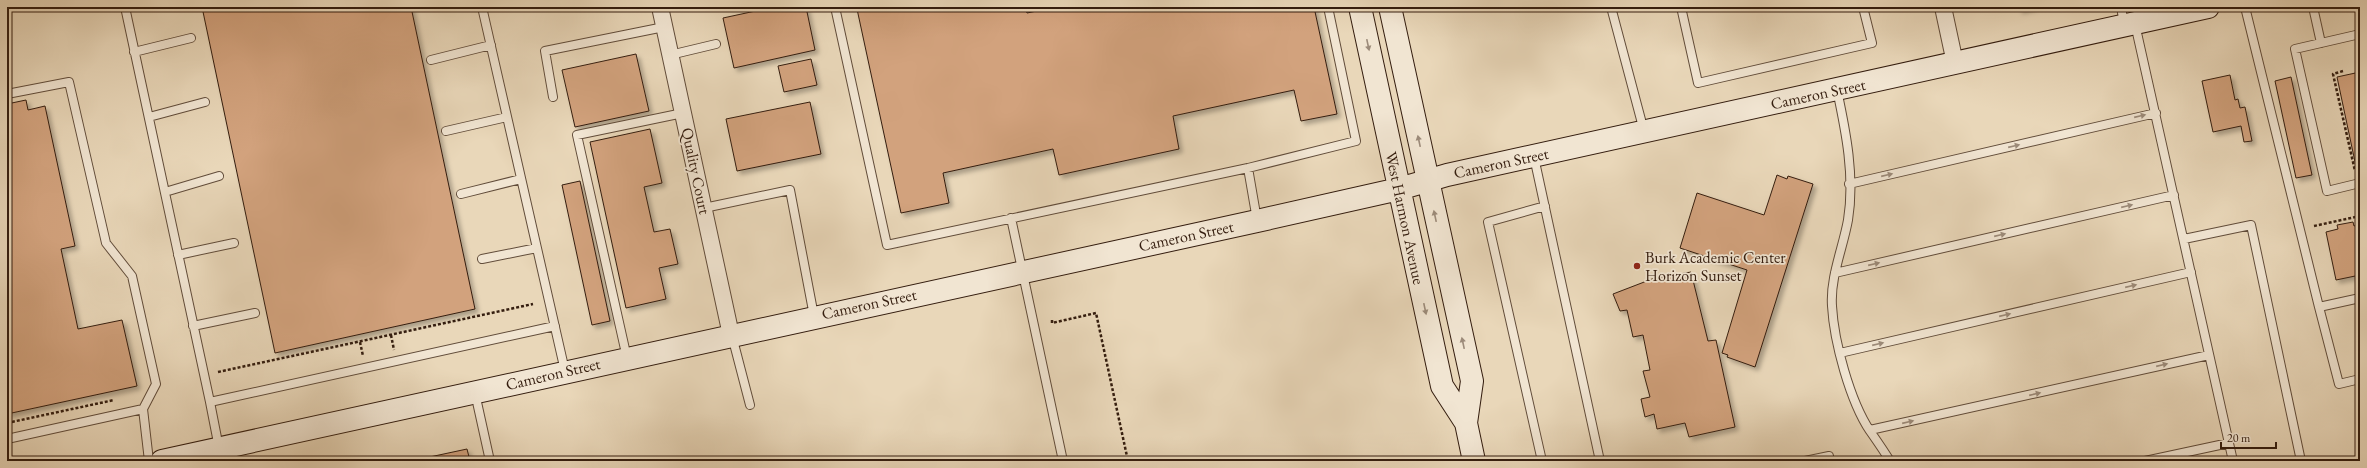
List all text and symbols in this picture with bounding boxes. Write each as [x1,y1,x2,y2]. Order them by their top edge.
one-way arrow [1365,39,1371,51]
street label: Cameron Street [1769,74,1867,114]
one-way arrow [2134,113,2147,119]
street label: Quality Court [677,126,715,216]
one-way arrow [1416,135,1422,147]
one-way arrow [2007,142,2020,148]
street label: Cameron Street [1452,143,1550,183]
street label: West Harmon Avenue [1381,150,1429,286]
one-way arrow [1881,171,1893,177]
one-way arrow [2121,203,2133,209]
one-way arrow [1432,210,1438,222]
street label: Cameron Street [1137,216,1235,256]
one-way arrow [1994,232,2006,238]
place label: Burk Academic Center Horizon Sunset [1645,247,1786,286]
marker: Burk Academic Center Horizon Sunset [1632,261,1642,271]
one-way arrow [1867,261,1880,267]
one-way arrow [2125,282,2137,288]
street label: Cameron Street [820,284,918,324]
one-way arrow [1422,303,1428,315]
one-way arrow [1998,311,2011,317]
one-way arrow [1460,337,1466,349]
one-way arrow [1872,341,1884,347]
street label: Cameron Street [504,353,602,395]
one-way arrow [2156,362,2168,368]
one-way arrow [2029,390,2041,396]
one-way arrow [1902,418,1914,424]
scale bar [2221,424,2276,450]
text: 20 m [2227,430,2251,446]

